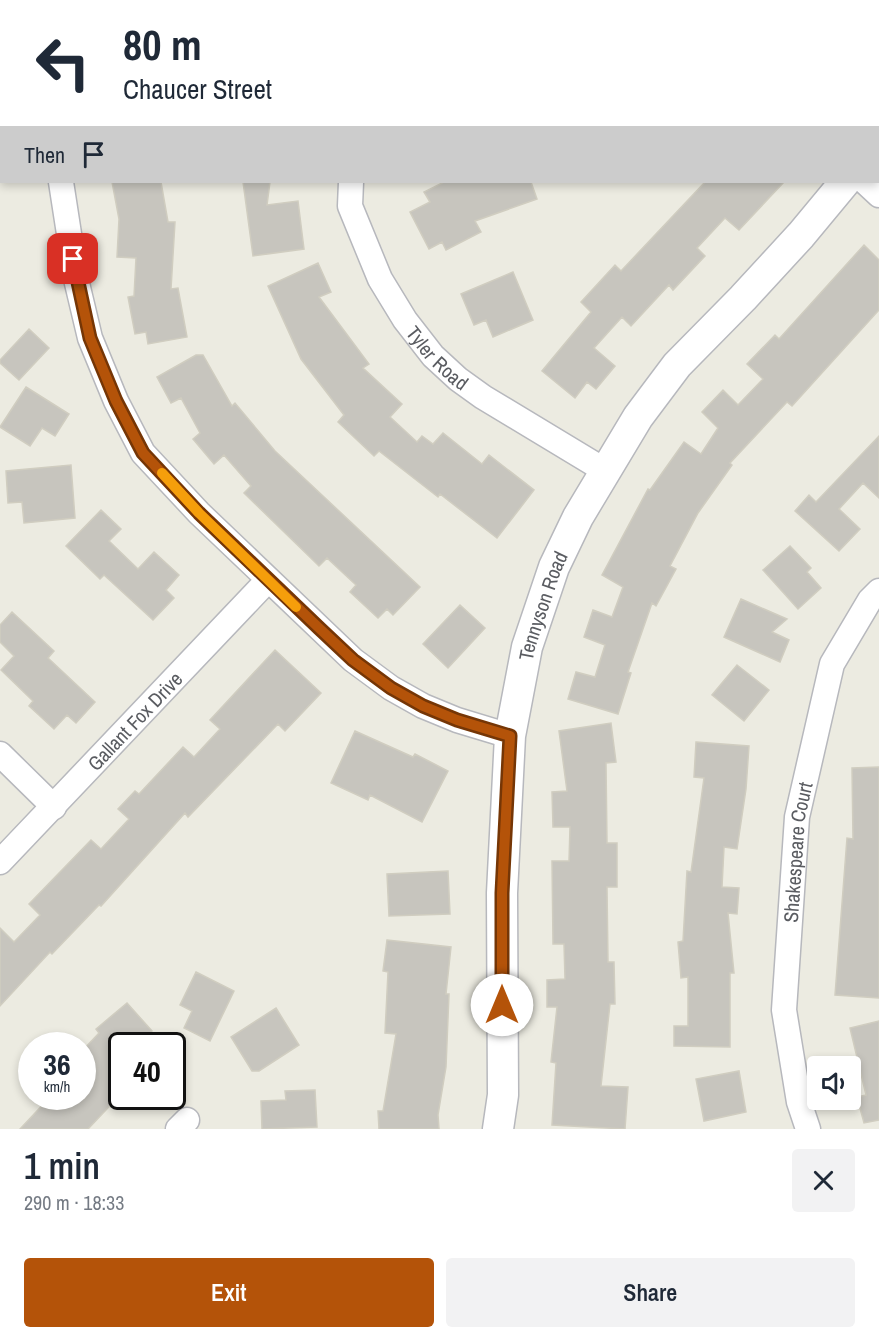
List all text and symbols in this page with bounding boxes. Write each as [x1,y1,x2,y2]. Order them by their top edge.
text: 80 m [123,17,202,73]
icon: left [24,24,102,102]
text: Chaucer Street [123,71,272,107]
icon: arrive [77,138,110,171]
text: Then [24,140,65,170]
pin [47,233,98,284]
icon: arrive [56,242,89,275]
street label: Tyler Road [401,320,474,396]
street label: Tennyson Road [511,546,573,662]
street label: Gallant Fox Drive [81,665,188,776]
street label: Shakespeare Court [776,779,818,923]
position arrow [470,973,534,1037]
speed limit sign: 40 [108,1032,186,1110]
text: 36 [43,1044,71,1084]
map controls [807,1056,861,1110]
button: sound [807,1056,861,1110]
text: km/h [44,1076,70,1097]
text: 1 min [24,1142,100,1190]
button: close [792,1149,855,1212]
text: 290 m · 18:33 [24,1189,124,1216]
button: Exit [24,1258,434,1327]
button: Share [446,1258,855,1327]

